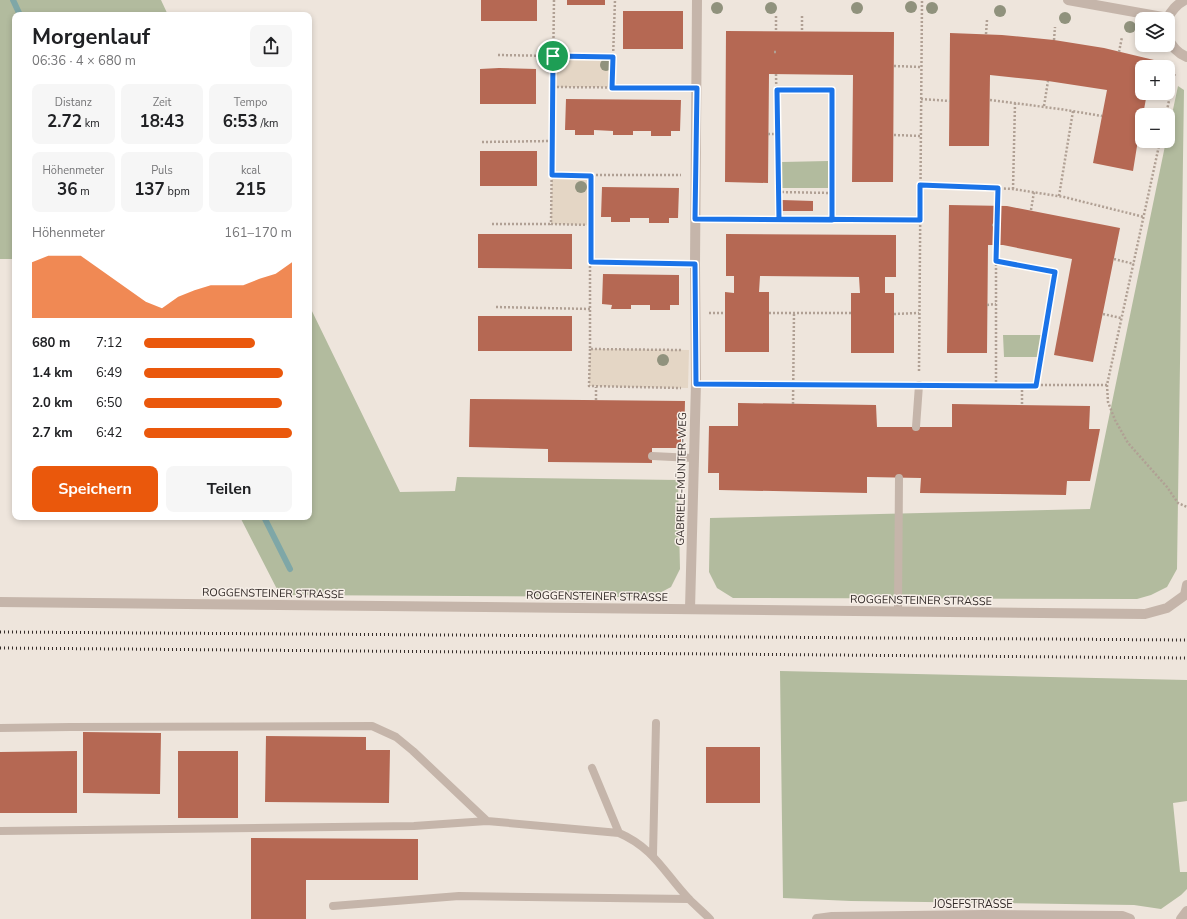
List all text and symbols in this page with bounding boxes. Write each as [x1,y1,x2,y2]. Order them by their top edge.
map controls [1135,12,1175,148]
button: layers [1135,12,1175,52]
text: Morgenlauf [32,22,150,52]
button: share [250,25,292,67]
pin [536,39,570,73]
icon: arrive [542,45,564,67]
text: 06:36 · 4 × 680 m [32,52,136,70]
button: + [1135,60,1175,100]
text: Distanz [55,95,92,110]
text: Zeit [153,95,171,110]
text: Tempo [234,95,267,110]
button: − [1135,108,1175,148]
text: 2.72 [47,110,82,133]
text: 18:43 [139,110,185,133]
text: 6:53 [223,110,258,133]
text: km [82,116,100,131]
text: /km [258,116,278,131]
text: Höhenmeter [42,163,104,178]
text: Puls [151,163,173,178]
text: kcal [241,163,260,178]
text: 36 [57,178,77,201]
text: 137 [134,178,165,201]
text: 215 [235,178,266,201]
text: m [77,184,90,199]
text: bpm [165,184,190,199]
text: Höhenmeter [32,224,105,242]
text: 161–170 m [224,224,292,242]
text: 680 m [32,334,70,352]
text: 7:12 [96,334,122,352]
text: 1.4 km [32,364,73,382]
text: 6:49 [96,364,122,382]
text: 2.0 km [32,394,73,412]
text: 6:50 [96,394,122,412]
street label: GABRIELE-MÜNTER-WEG [673,412,690,546]
text: 2.7 km [32,424,73,442]
text: 6:42 [96,424,122,442]
button: Speichern [32,466,158,512]
button: Teilen [166,466,292,512]
street label: ROGGENSTEINER STRASSE [202,585,344,602]
street label: ROGGENSTEINER STRASSE [526,588,668,605]
street label: ROGGENSTEINER STRASSE [850,592,992,609]
street label: JOSEFSTRASSE [932,897,1013,912]

